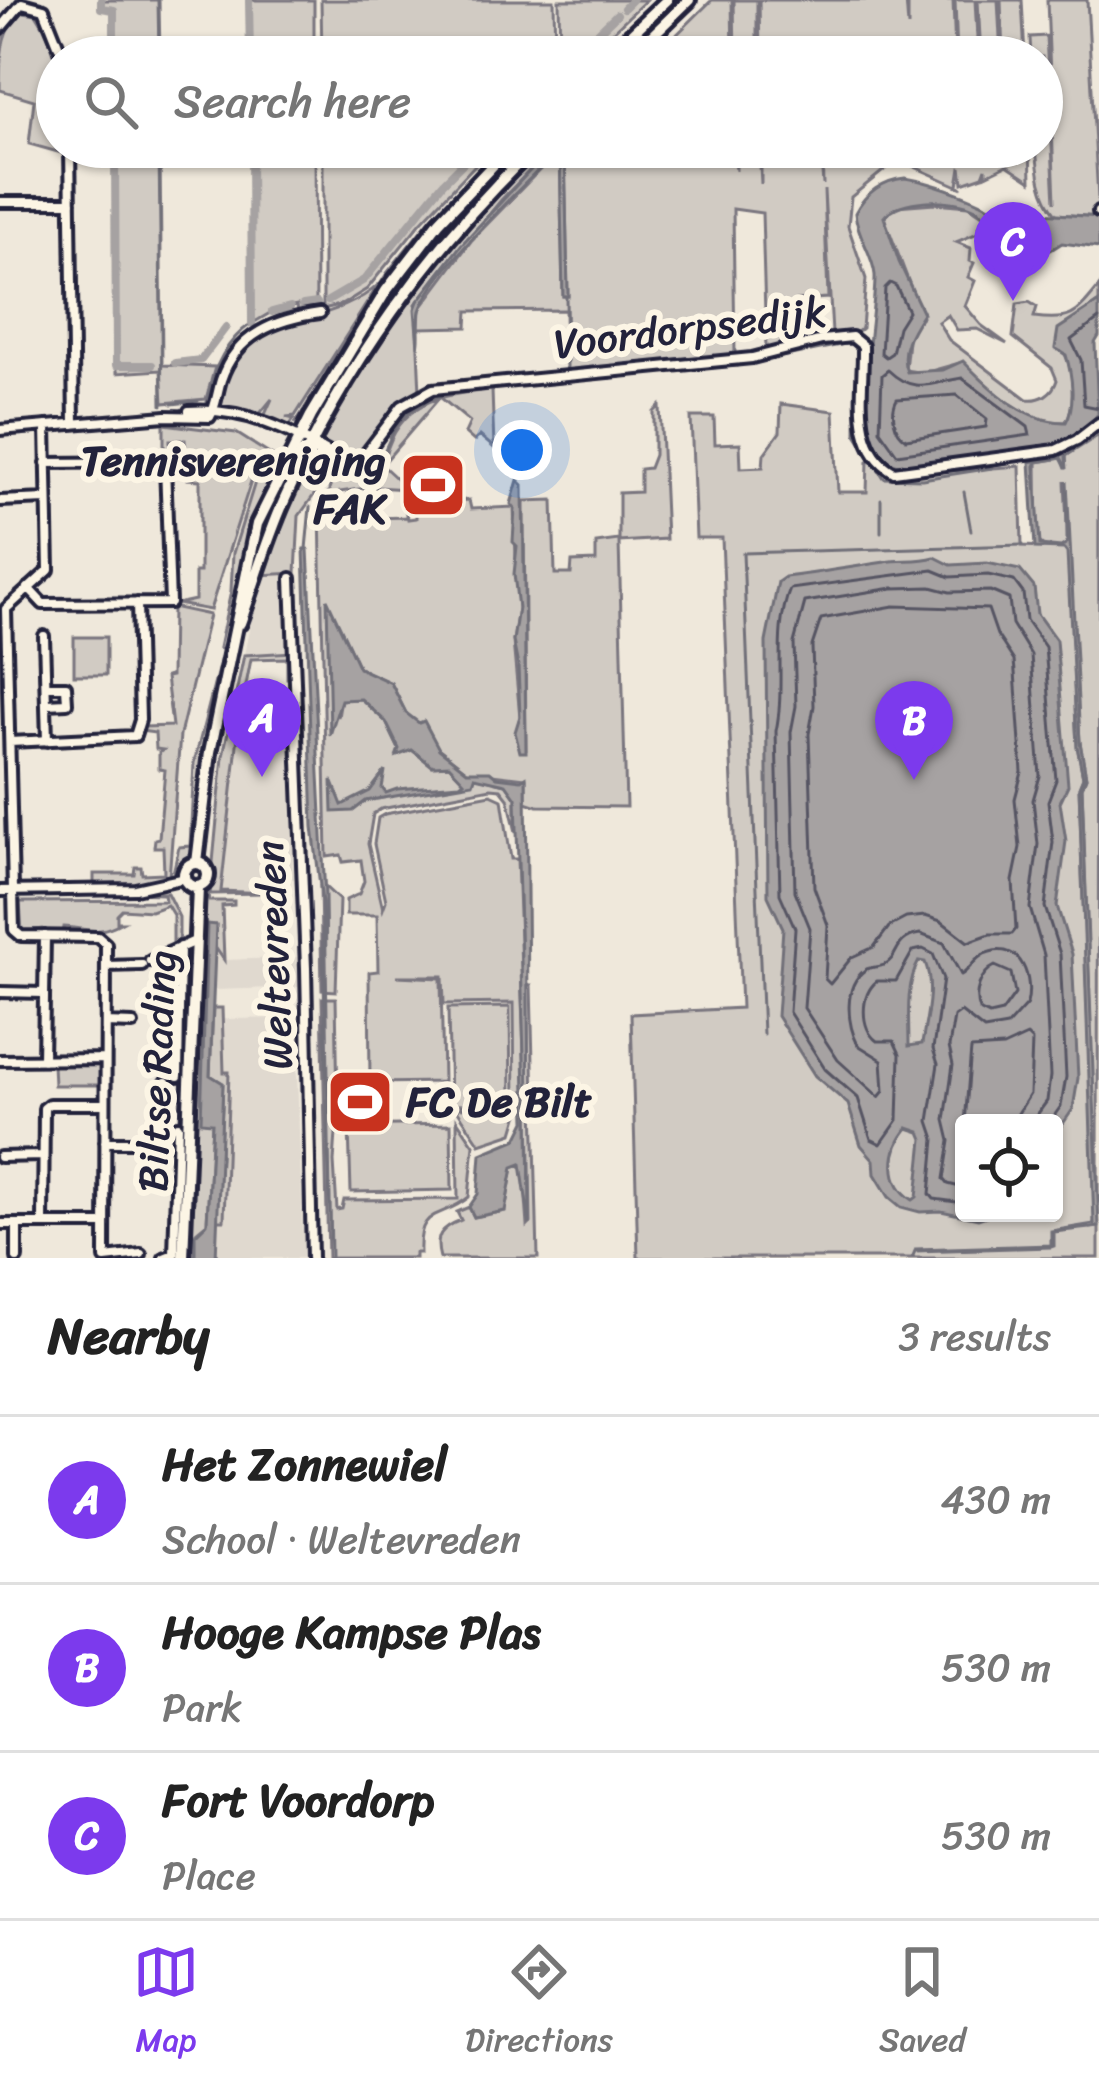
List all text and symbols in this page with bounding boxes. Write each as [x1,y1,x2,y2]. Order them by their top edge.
search box [36,36,1063,168]
text: Search here [174,62,411,142]
icon: search [78,69,144,135]
pin: C [974,202,1052,301]
street label: Voordorpsedijk [549,275,831,381]
your location [492,420,552,480]
place label: Tennisvereniging FAK [81,424,388,546]
sports icon: Tennisvereniging FAK [398,450,468,520]
pin: A [223,678,301,777]
pin: B [875,681,953,780]
street label: Weltevreden [233,839,315,1071]
street label: Biltse Rading [116,949,198,1193]
place label: FC De Bilt [405,1065,593,1139]
sports icon: FC De Bilt [325,1067,395,1137]
map controls [955,1114,1063,1222]
button: locate [955,1114,1063,1222]
text: Nearby [48,1291,209,1381]
text: 3 results [898,1302,1051,1371]
text: Het Zonnewiel [162,1425,447,1505]
text: A [74,1465,100,1534]
text: 430 m [940,1465,1051,1534]
text: School · Weltevreden [162,1505,521,1574]
text: Hooge Kampse Plas [162,1593,541,1673]
text: B [75,1633,99,1702]
text: 530 m [941,1633,1051,1702]
text: Park [162,1673,242,1742]
text: Fort Voordorp [162,1761,434,1841]
text: C [75,1801,99,1870]
text: 530 m [941,1801,1051,1870]
text: Place [162,1841,256,1910]
tab: Map [133,1939,199,2069]
tab: Directions [465,1939,613,2069]
tab: Saved [879,1939,966,2069]

